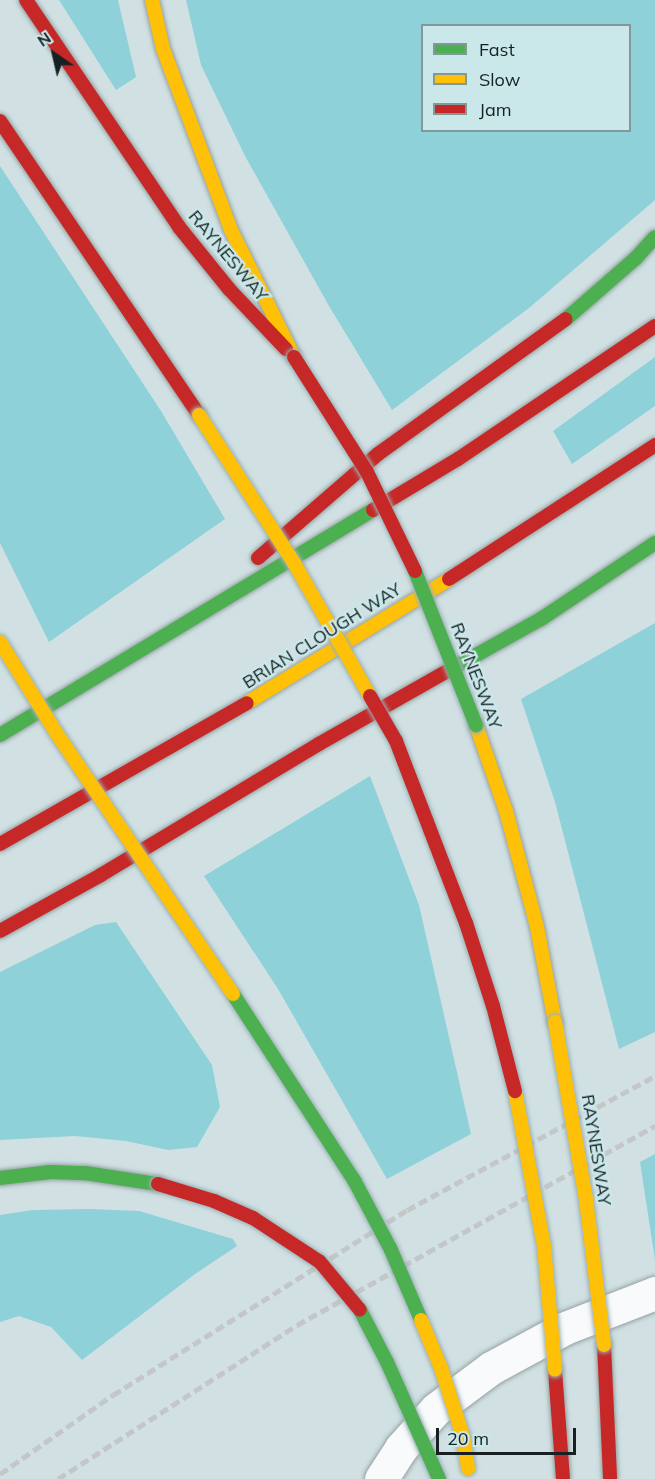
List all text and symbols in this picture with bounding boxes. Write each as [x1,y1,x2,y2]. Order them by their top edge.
north arrow [24,24,84,84]
legend [421,24,631,132]
text: N [33,27,55,51]
text: Fast [479,38,515,61]
text: Slow [479,68,520,91]
text: Jam [479,98,512,121]
street label: RAYNESWAY [184,206,272,306]
street label: BRIAN CLOUGH WAY [239,578,405,694]
street label: RAYNESWAY [446,620,506,732]
street label: RAYNESWAY [577,1093,615,1207]
scale bar [439,1416,578,1454]
text: 20 m [447,1427,489,1450]

